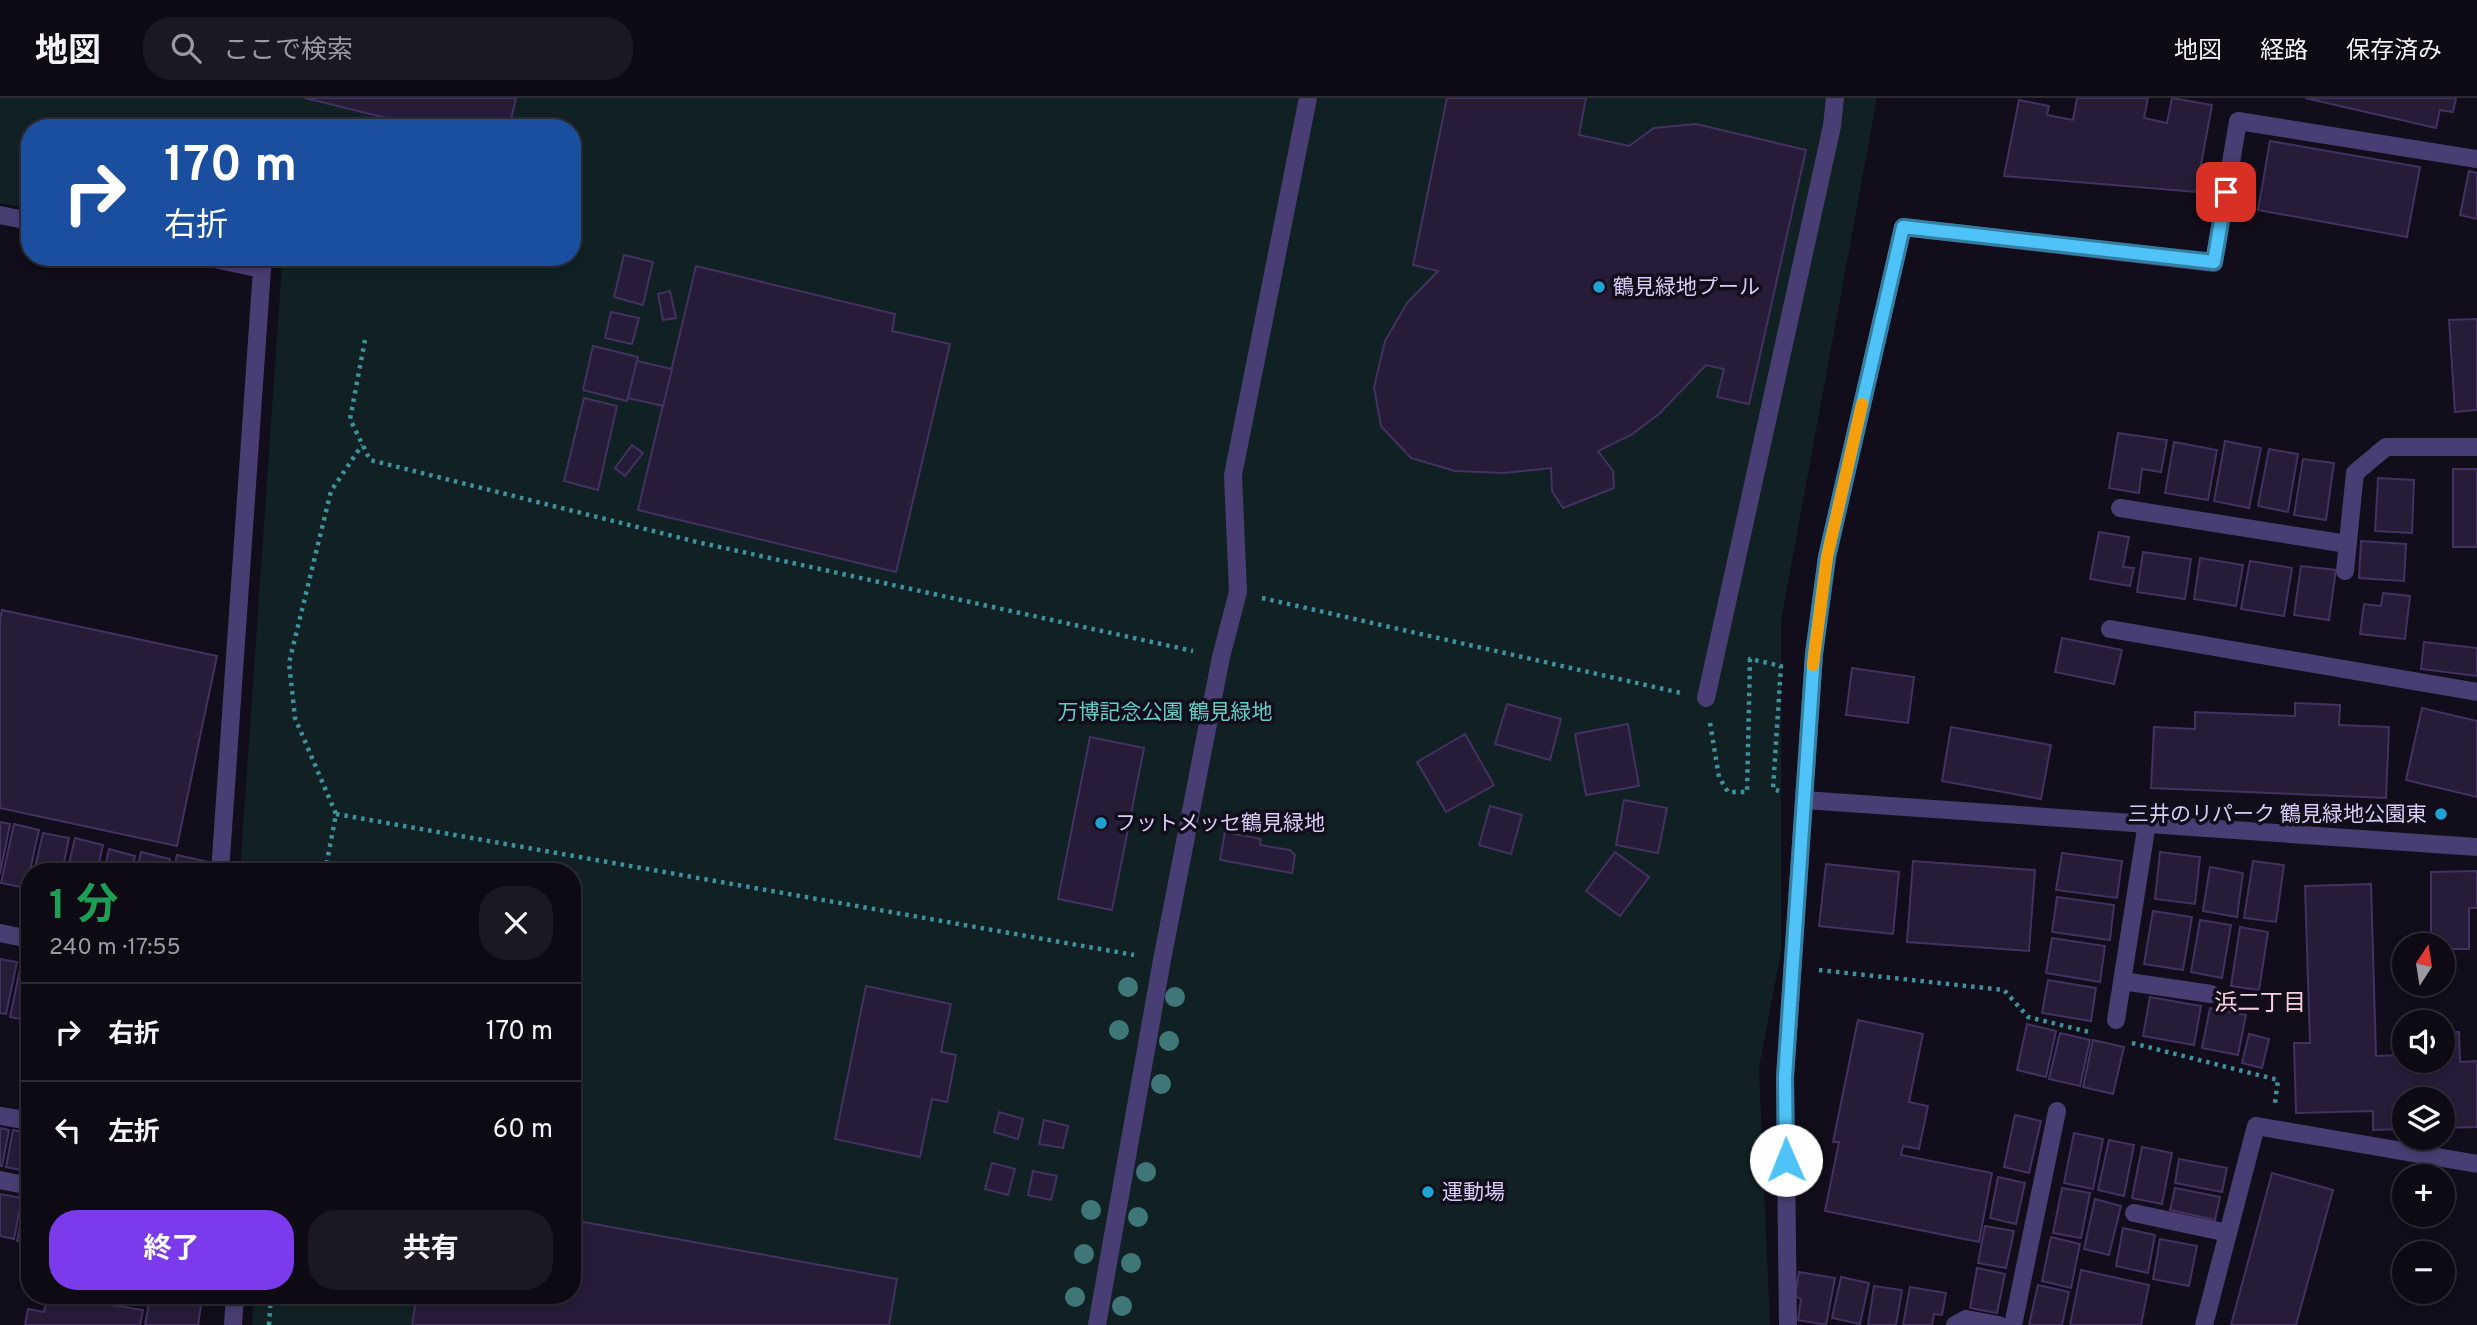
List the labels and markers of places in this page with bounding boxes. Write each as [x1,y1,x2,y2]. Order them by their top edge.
pin [2196,162,2256,222]
place label: 鶴見緑地プール [1613,275,1760,302]
marker: 鶴見緑地プール [1591,279,1607,295]
place label: 三井のリパーク 鶴見緑地公園東 [2128,802,2427,829]
marker: 三井のリパーク 鶴見緑地公園東 [2433,806,2449,822]
place label: フットメッセ鶴見緑地 [1115,811,1325,838]
marker: フットメッセ鶴見緑地 [1093,815,1109,831]
place label: 運動場 [1442,1180,1505,1207]
marker: 運動場 [1420,1184,1436,1200]

